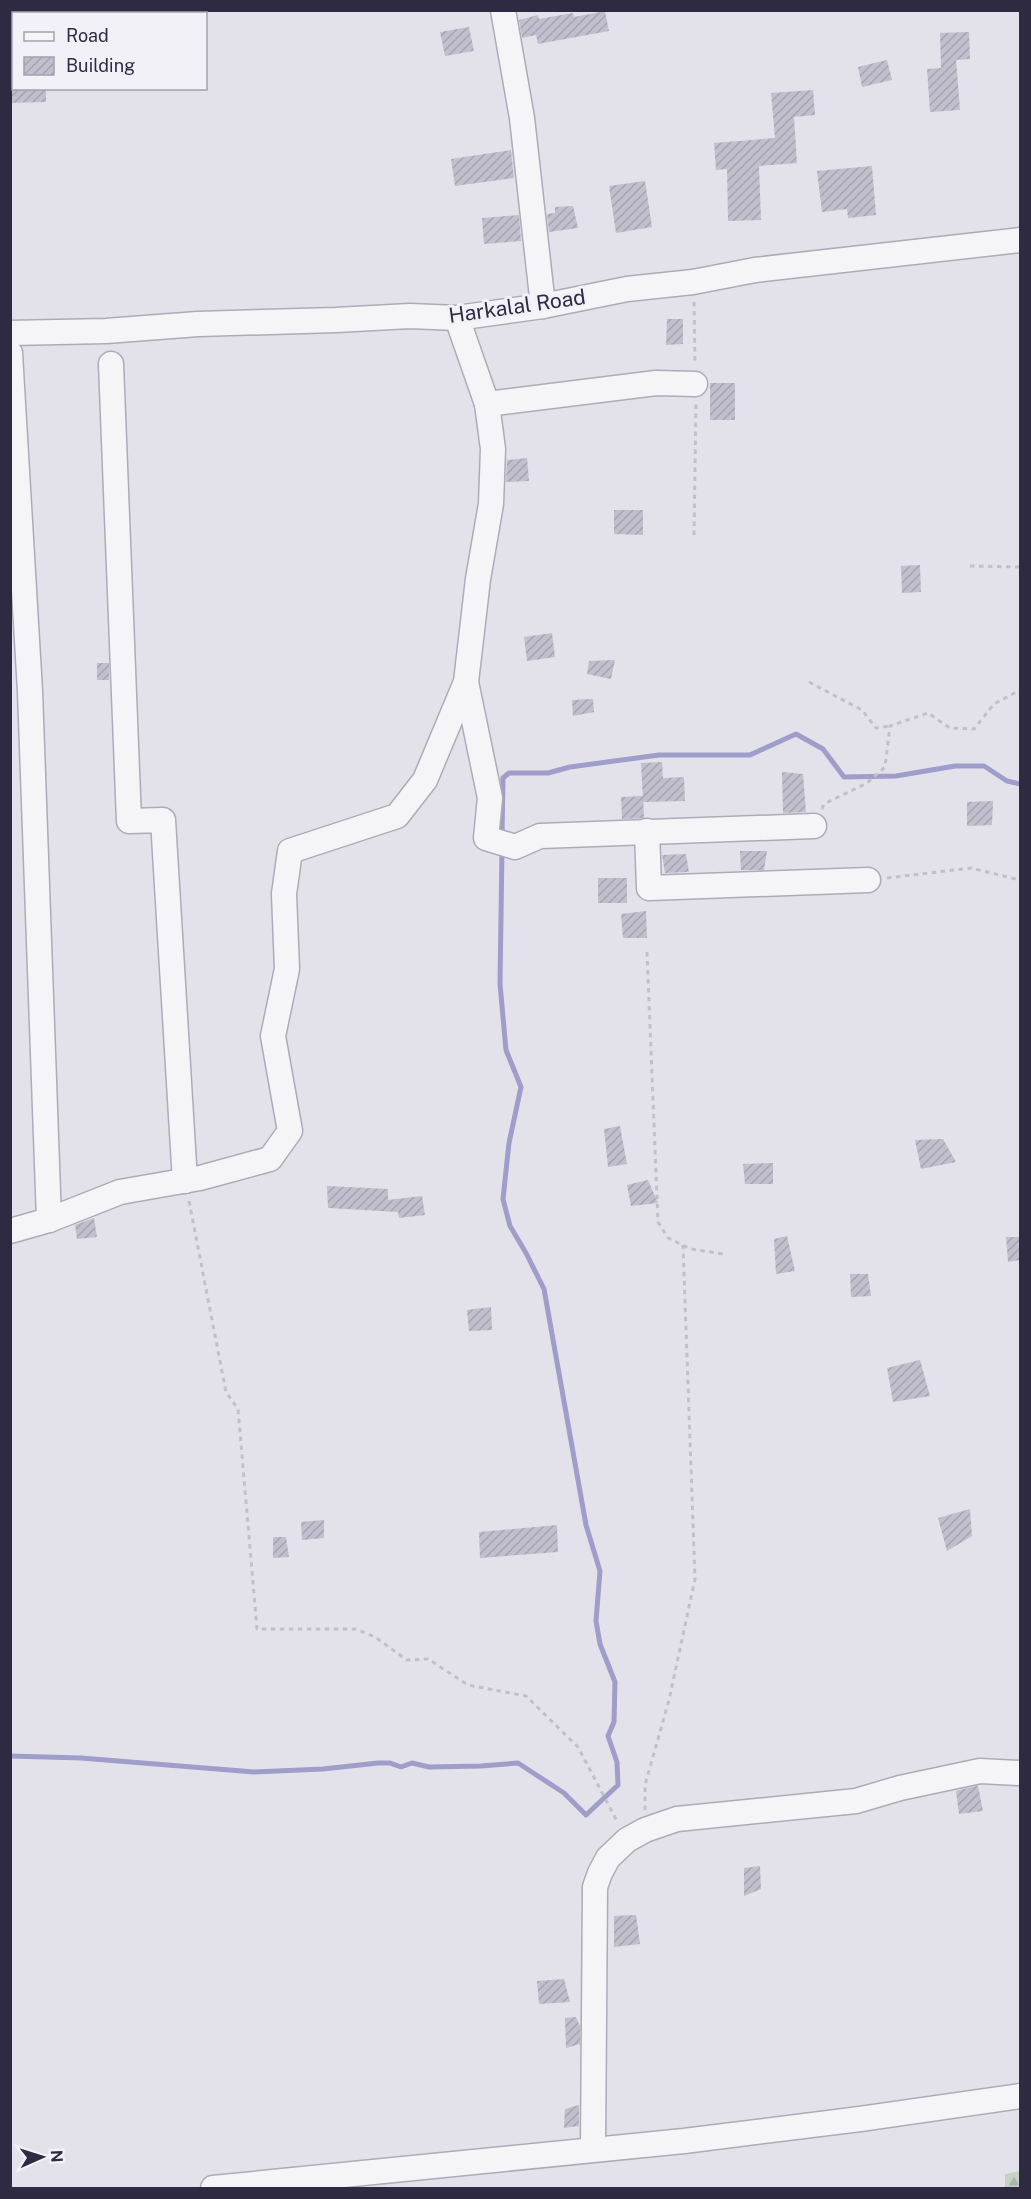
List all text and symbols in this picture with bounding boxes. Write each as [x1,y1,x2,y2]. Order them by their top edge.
legend [12,12,207,90]
text: Road [66,25,109,46]
text: Building [66,55,135,76]
street label: Harkalal Road [447,284,587,328]
north arrow [12,2127,72,2187]
text: N [47,2149,66,2163]

